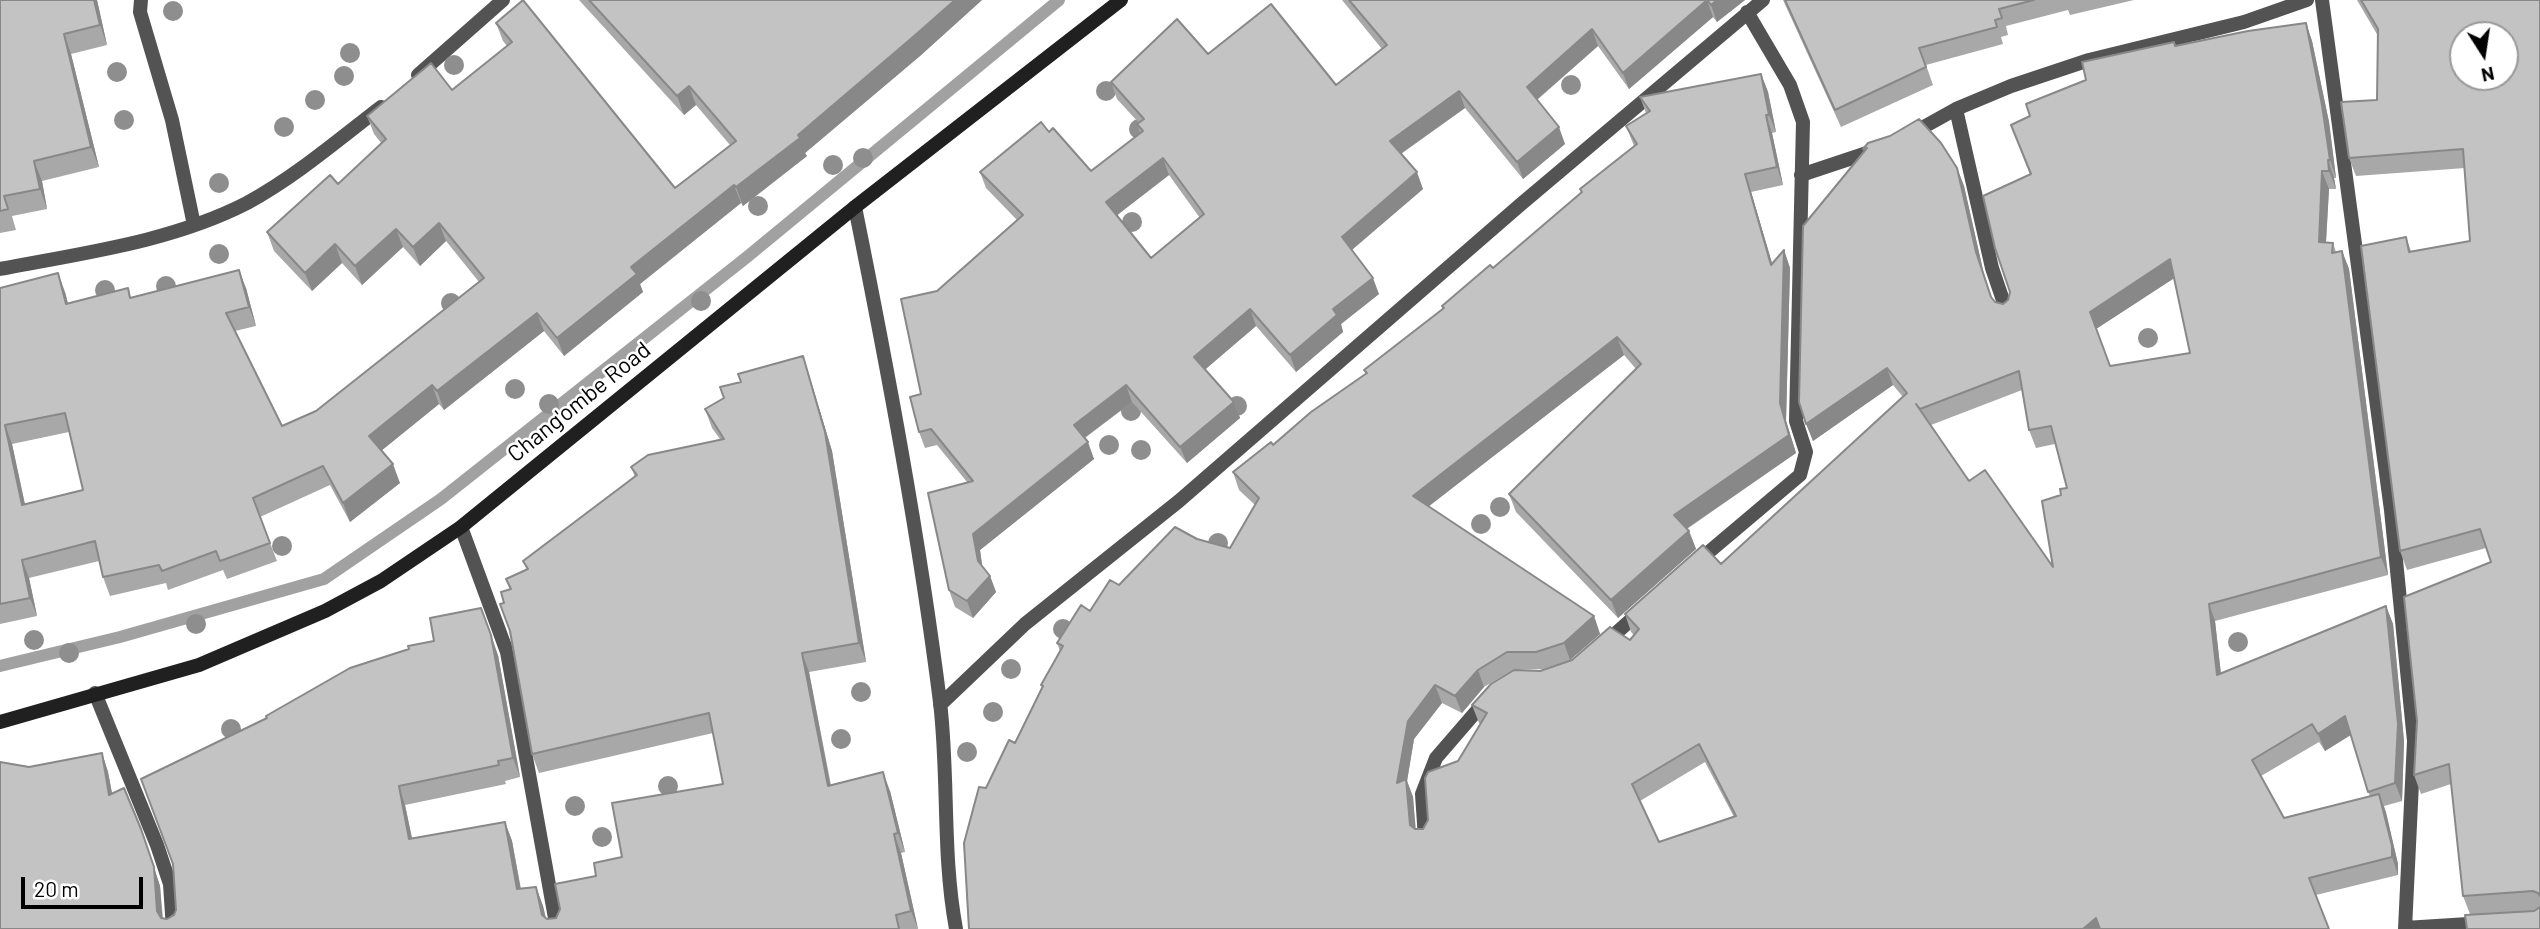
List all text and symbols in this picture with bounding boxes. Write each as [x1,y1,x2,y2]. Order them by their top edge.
north arrow [2449,21,2519,91]
text: N [2479,63,2497,88]
street label: Chang'ombe Road [502,336,656,468]
scale bar [24,862,147,906]
text: 20 m [34,876,79,901]

